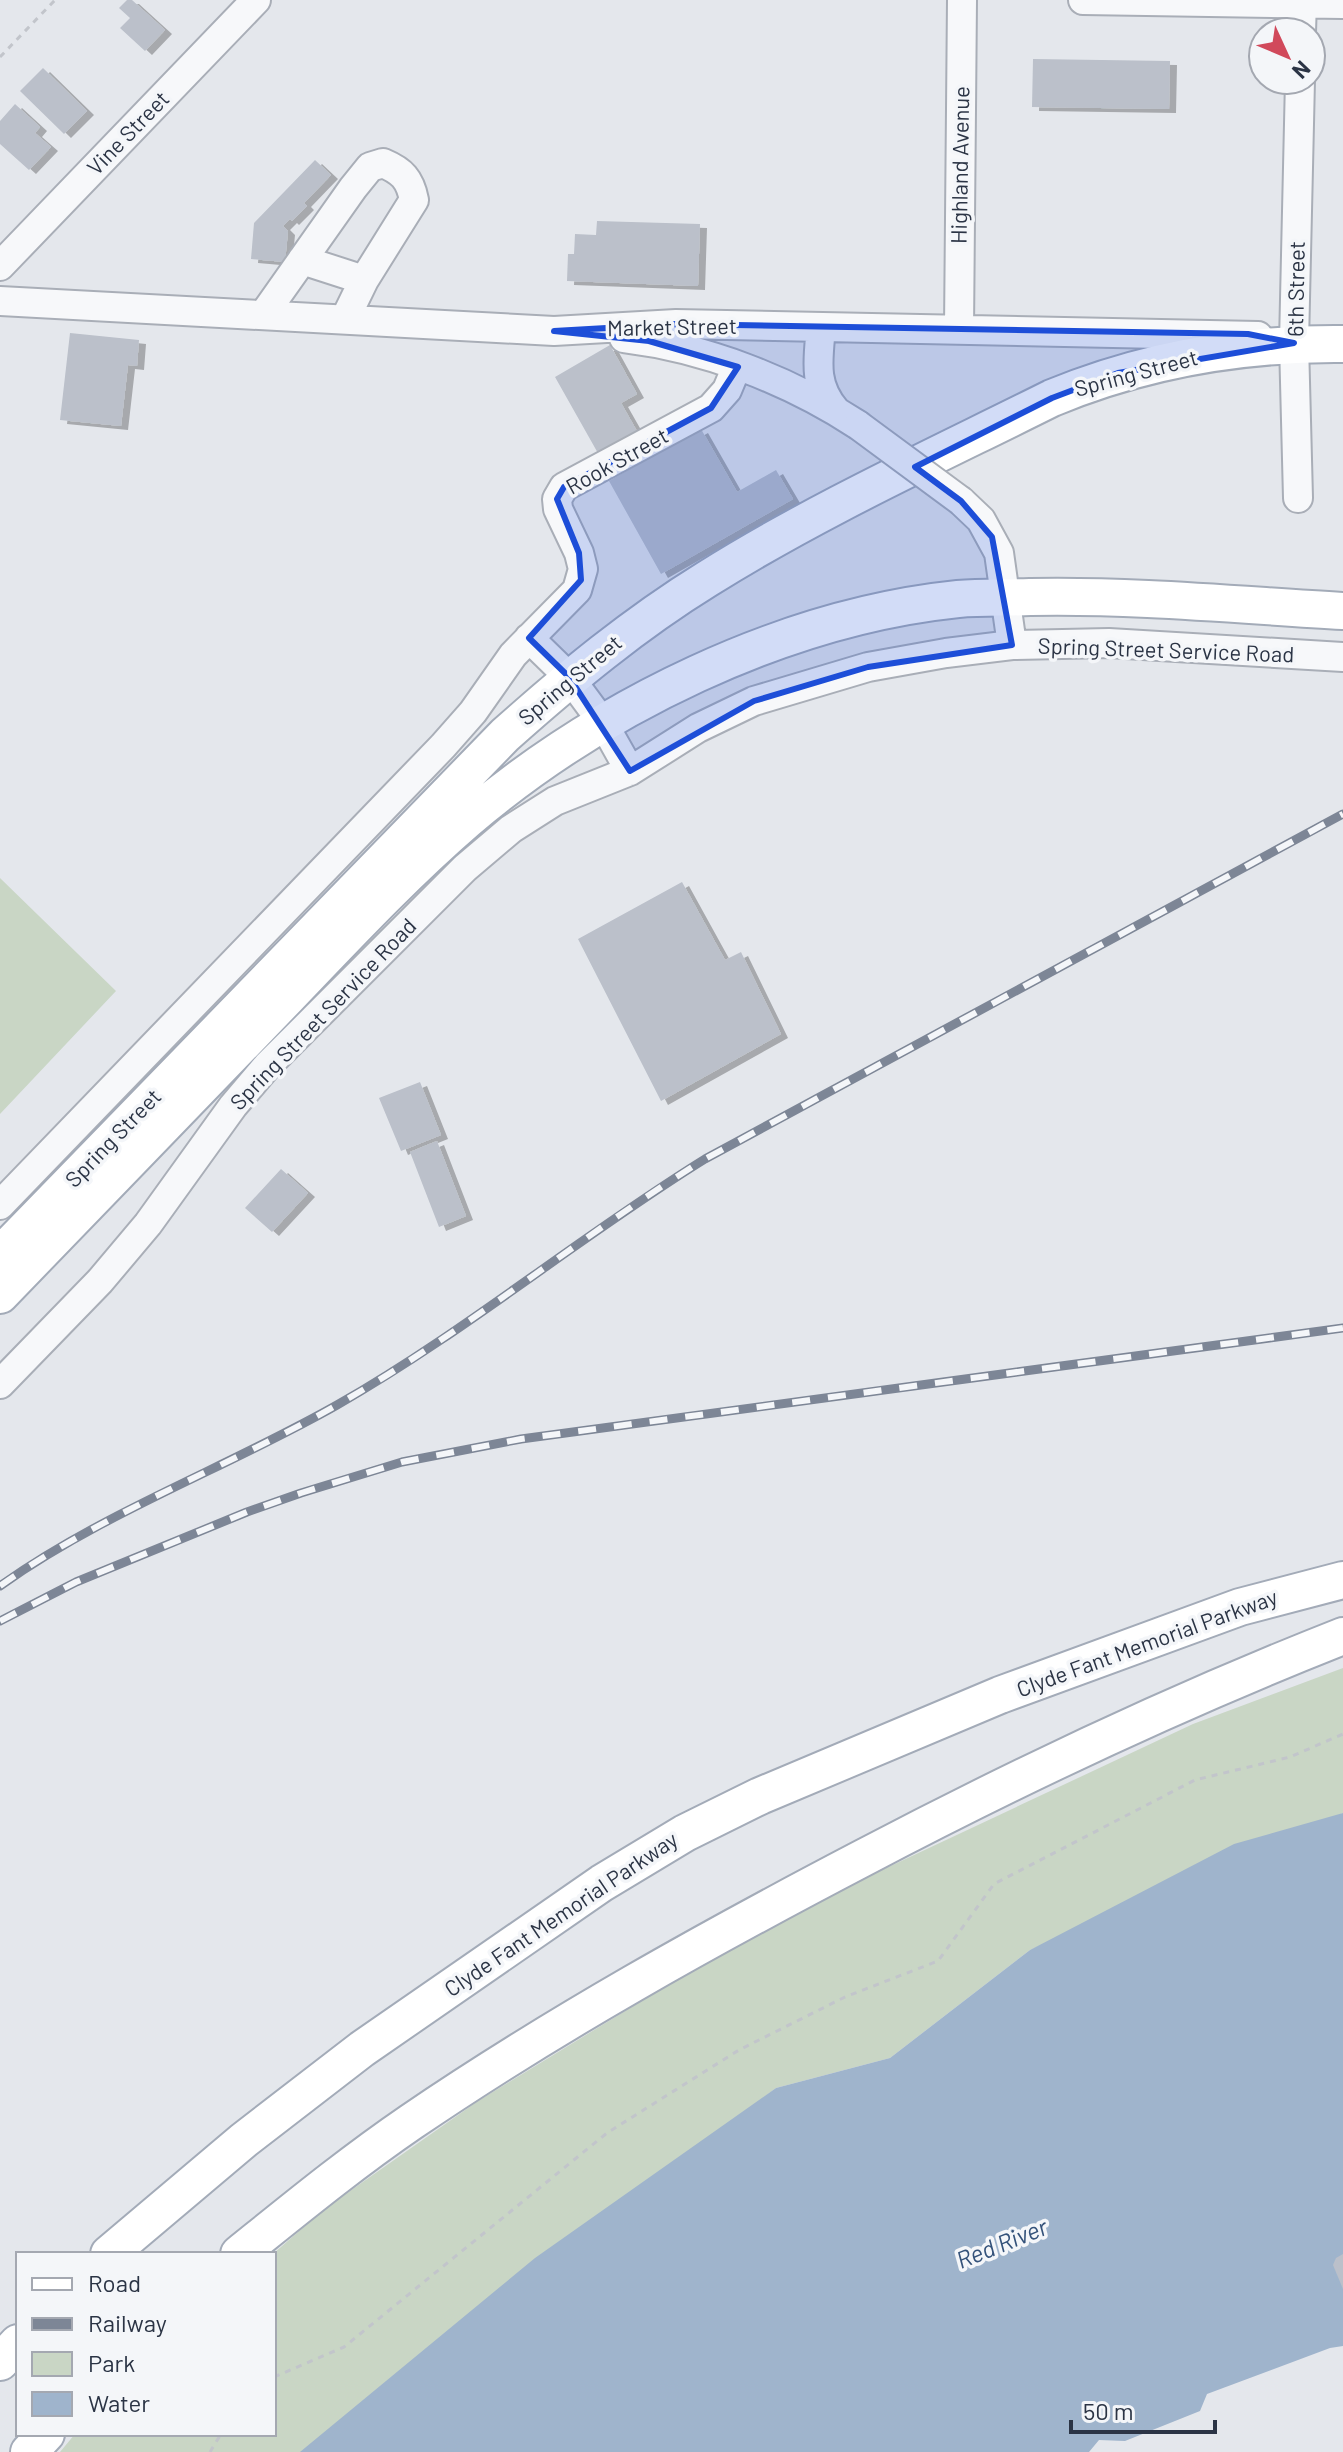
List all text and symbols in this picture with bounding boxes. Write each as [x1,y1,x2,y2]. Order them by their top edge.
north arrow [1247,16,1327,96]
text: N [1288,56,1317,85]
street label: Vine Street [81,85,174,180]
street label: Highland Avenue [945,86,973,244]
street label: 6th Street [1281,241,1309,337]
street label: Market Street [607,312,737,340]
street label: Spring Street [1071,343,1200,401]
street label: Rook Street [561,421,672,499]
street label: Spring Street [512,629,626,730]
street label: Spring Street Service Road [1037,632,1295,666]
street label: Spring Street Service Road [224,912,421,1115]
street label: Spring Street [59,1083,166,1192]
street label: Clyde Fant Memorial Parkway [1013,1583,1281,1701]
street label: Clyde Fant Memorial Parkway [439,1825,682,2001]
water label: Red River [952,2211,1053,2274]
legend [16,2252,276,2436]
text: Road [88,2268,141,2297]
text: Railway [88,2308,167,2337]
text: Park [88,2348,135,2377]
scale bar [1071,2384,1215,2434]
text: Water [88,2388,150,2417]
text: 50 m [1083,2396,1134,2425]

